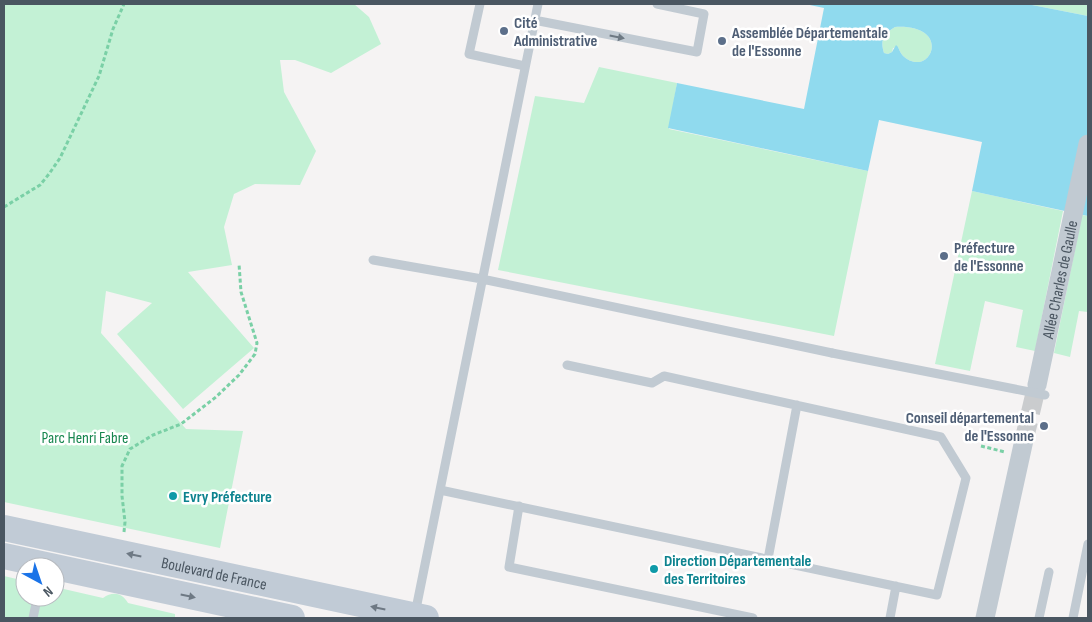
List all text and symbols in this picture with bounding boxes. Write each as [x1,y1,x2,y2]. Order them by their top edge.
place label: Cité Administrative [513,14,597,51]
place label: Assemblée Départementale de l'Essonne [731,24,888,61]
marker: Cité Administrative [498,25,510,37]
one-way arrow [609,33,625,41]
marker: Assemblée Départementale de l'Essonne [716,35,728,47]
street label: Allée Charles de Gaulle [1039,219,1083,342]
place label: Préfecture de l'Essonne [954,239,1024,276]
marker: Préfecture de l'Essonne [938,250,950,262]
place label: Conseil départemental de l'Essonne [906,409,1034,446]
marker: Conseil départemental de l'Essonne [1038,420,1050,432]
park label: Parc Henri Fabre [42,429,128,448]
place label: Evry Préfecture [183,488,272,507]
marker: Evry Préfecture [167,490,179,502]
one-way arrow [126,551,142,559]
place label: Direction Départementale des Territoires [664,552,811,589]
street label: Boulevard de France [159,554,268,595]
north arrow [15,557,65,607]
marker: Direction Départementale des Territoires [648,563,660,575]
text: N [40,583,56,600]
one-way arrow [181,592,196,600]
one-way arrow [371,604,386,612]

